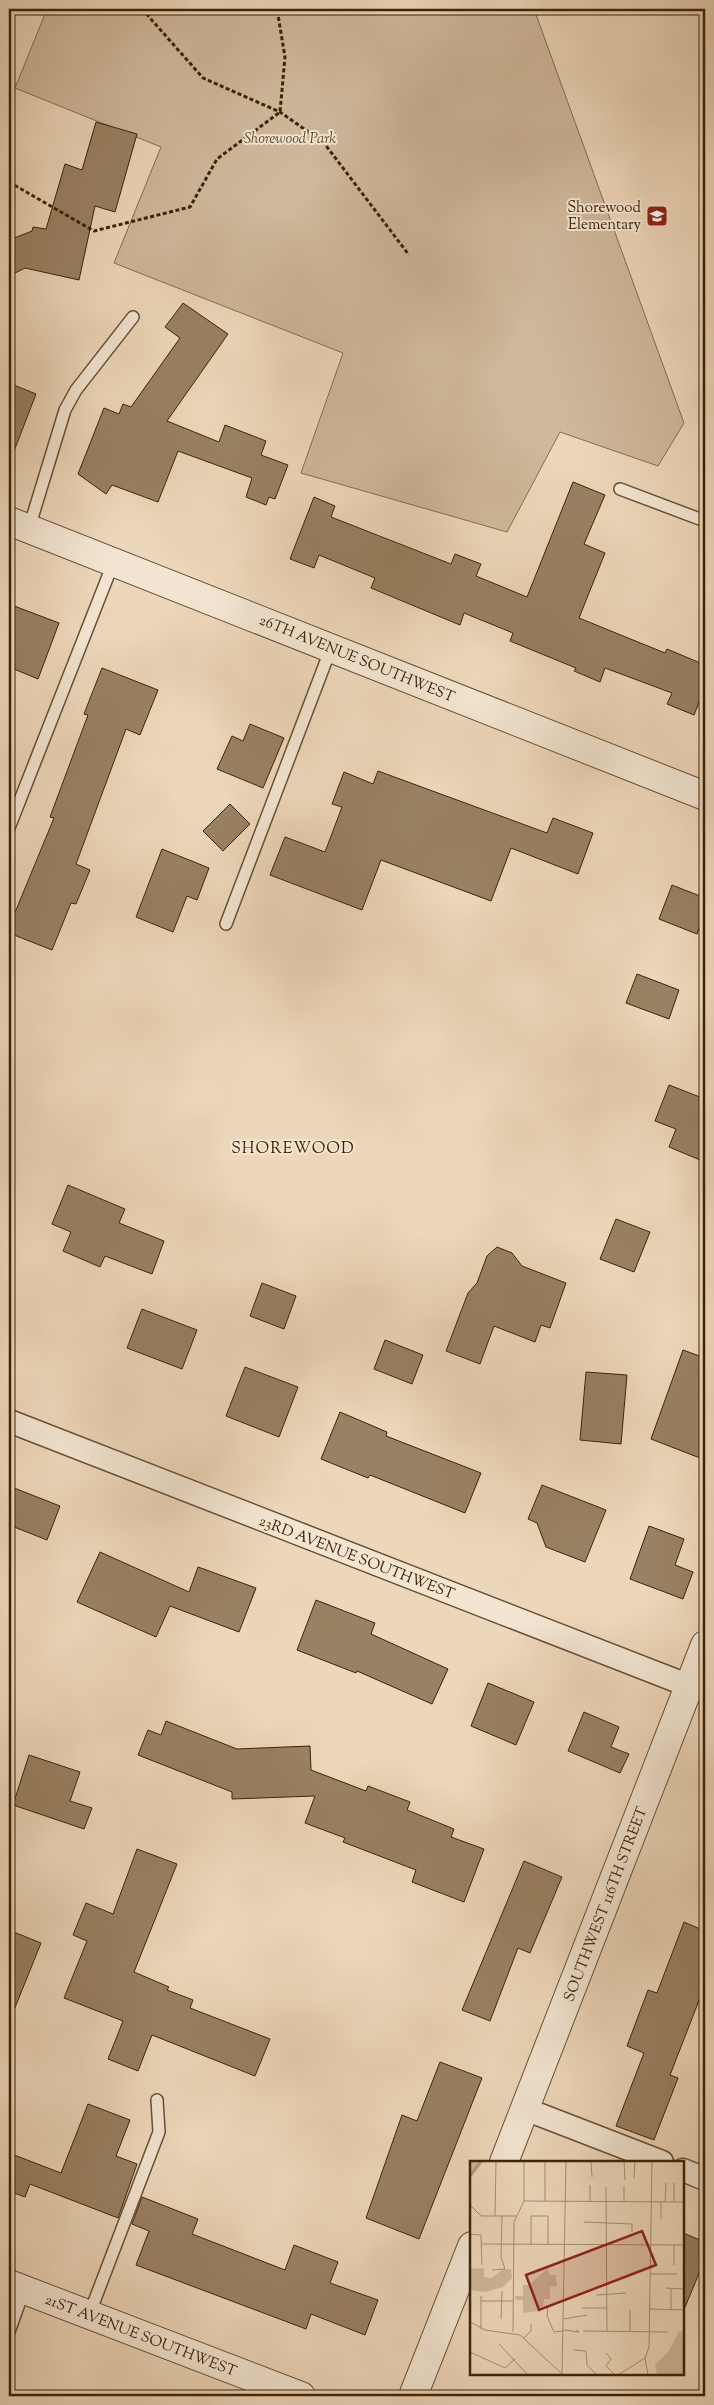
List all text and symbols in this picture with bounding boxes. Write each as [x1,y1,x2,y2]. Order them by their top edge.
park label: Shorewood Park [244,129,336,150]
place label: Shorewood Elementary [567,198,642,236]
school or university icon: Shorewood Elementary [645,204,669,228]
street label: 26TH AVENUE SOUTHWEST [255,610,458,709]
district label: SHOREWOOD [231,1138,355,1161]
street label: 23RD AVENUE SOUTHWEST [256,1511,458,1606]
street label: SOUTHWEST 116TH STREET [560,1804,653,2005]
inset map [470,2161,684,2375]
street label: 21ST AVENUE SOUTHWEST [41,2290,240,2383]

